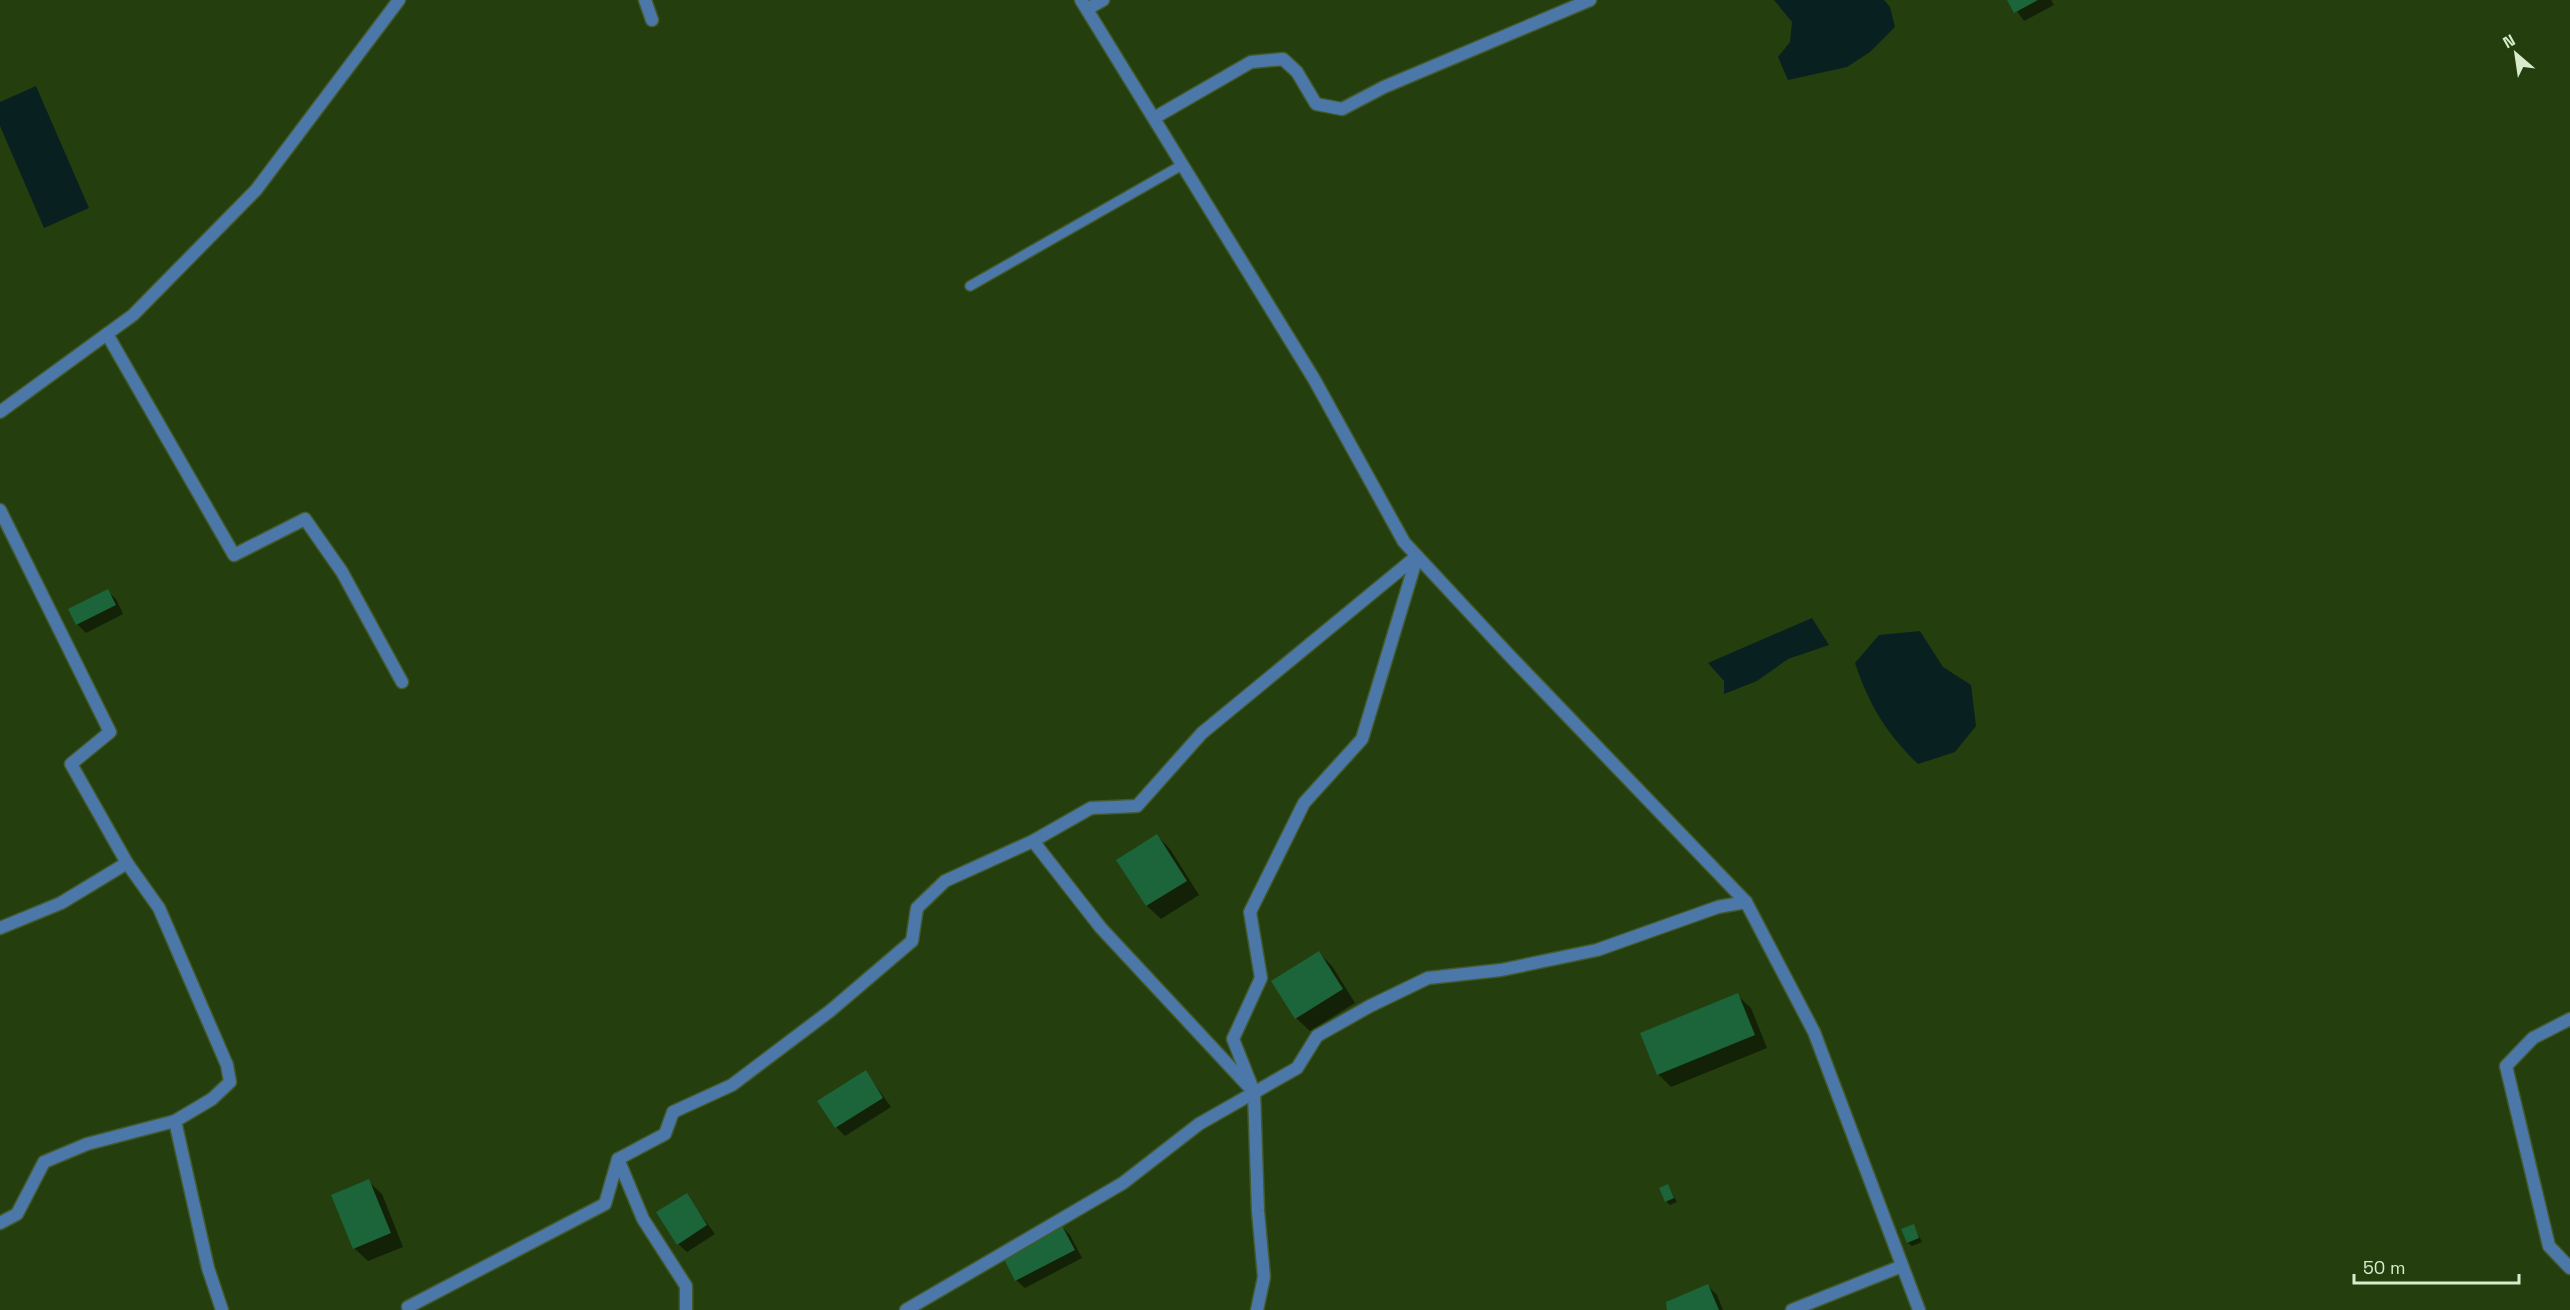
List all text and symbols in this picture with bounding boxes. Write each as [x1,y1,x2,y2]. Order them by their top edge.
north arrow [2486,24,2546,84]
text: N [2499,30,2519,53]
scale bar [2354,1247,2519,1285]
text: 50 m [2363,1256,2405,1279]

